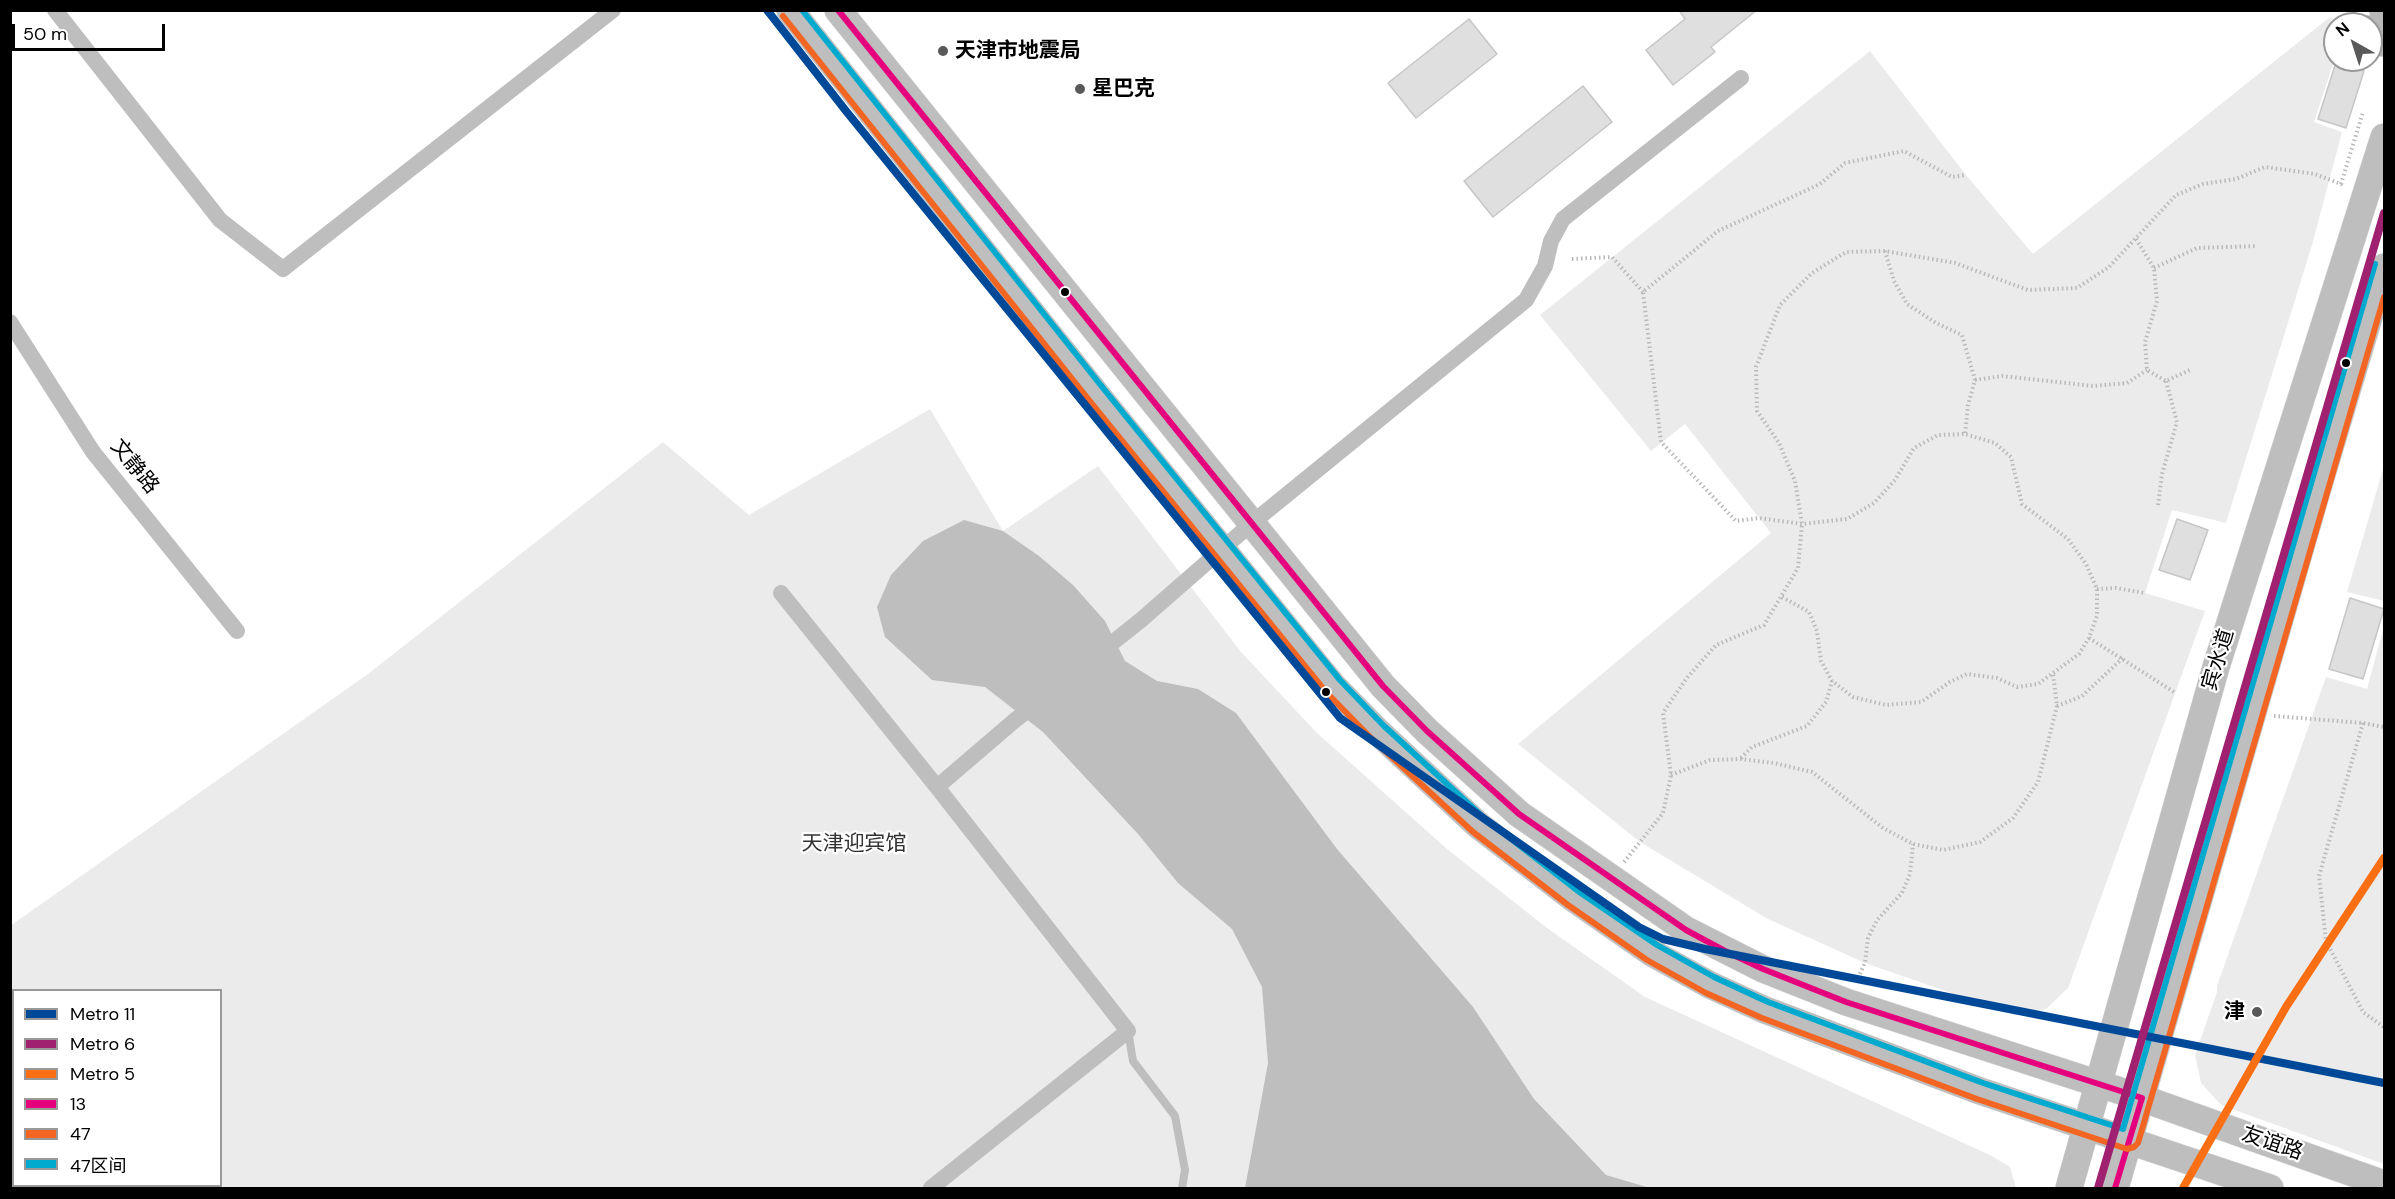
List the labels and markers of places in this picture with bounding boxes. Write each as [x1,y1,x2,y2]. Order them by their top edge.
place label: 天津市地震局 [955,38,1081,64]
marker: 天津市地震局 [936,44,950,58]
place label: 星巴克 [1092,76,1155,102]
marker: 星巴克 [1073,82,1087,96]
unlabelled marker [1059,286,1071,298]
unlabelled marker [2340,357,2352,369]
unlabelled marker [1320,686,1332,698]
place label: 津 [2224,999,2245,1025]
marker: 津 [2250,1005,2264,1019]

